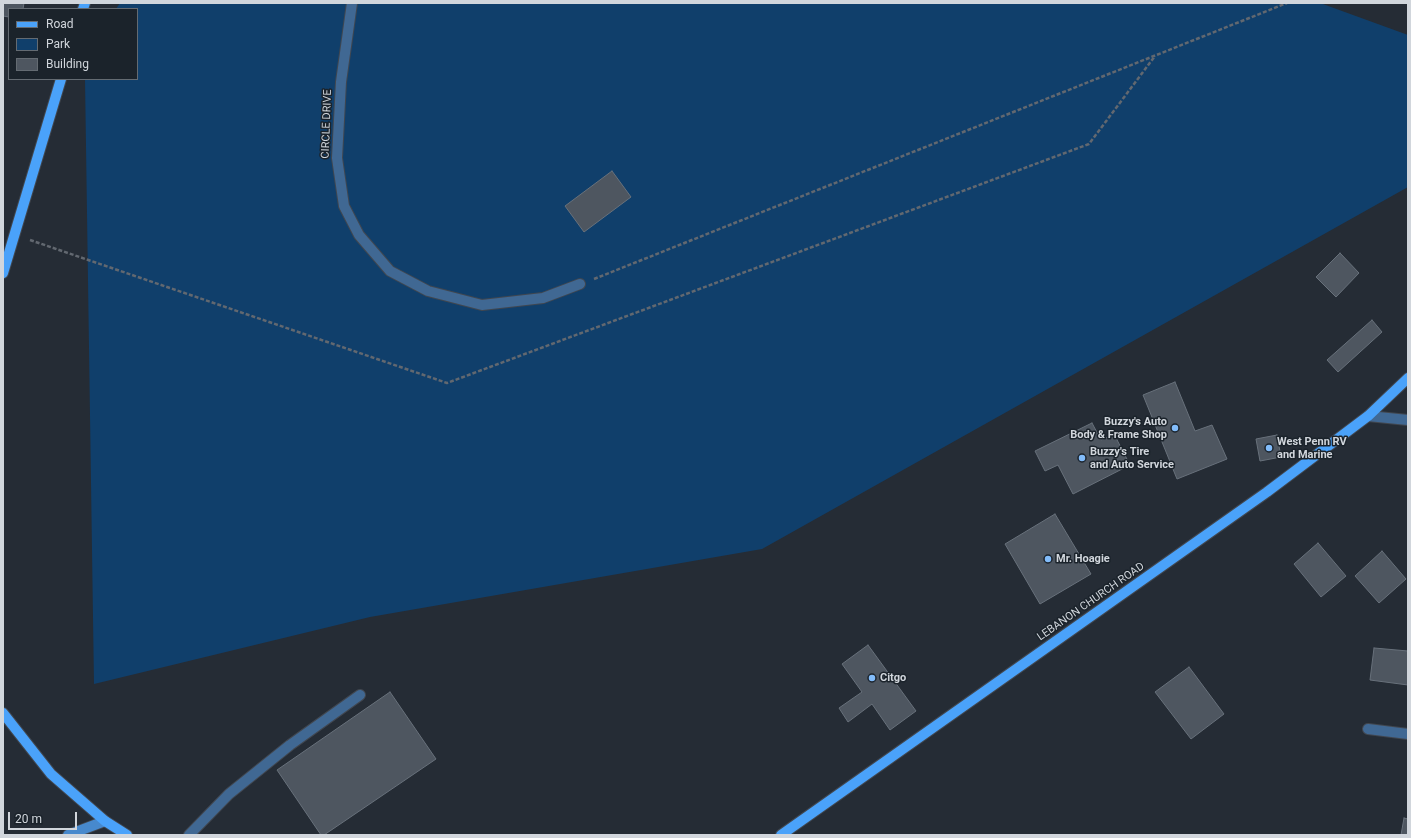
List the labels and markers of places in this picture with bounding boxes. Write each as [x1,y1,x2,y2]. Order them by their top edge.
place label: Buzzy's Auto Body & Frame Shop [1070,415,1167,441]
marker: Buzzy's Auto Body & Frame Shop [1170,423,1180,433]
place label: West Penn RV and Marine [1277,435,1347,461]
marker: West Penn RV and Marine [1264,443,1274,453]
place label: Buzzy's Tire and Auto Service [1090,445,1174,471]
marker: Buzzy's Tire and Auto Service [1077,453,1087,463]
place label: Mr. Hoagie [1056,552,1110,566]
marker: Mr. Hoagie [1043,554,1053,564]
place label: Citgo [880,671,906,685]
marker: Citgo [867,673,877,683]

